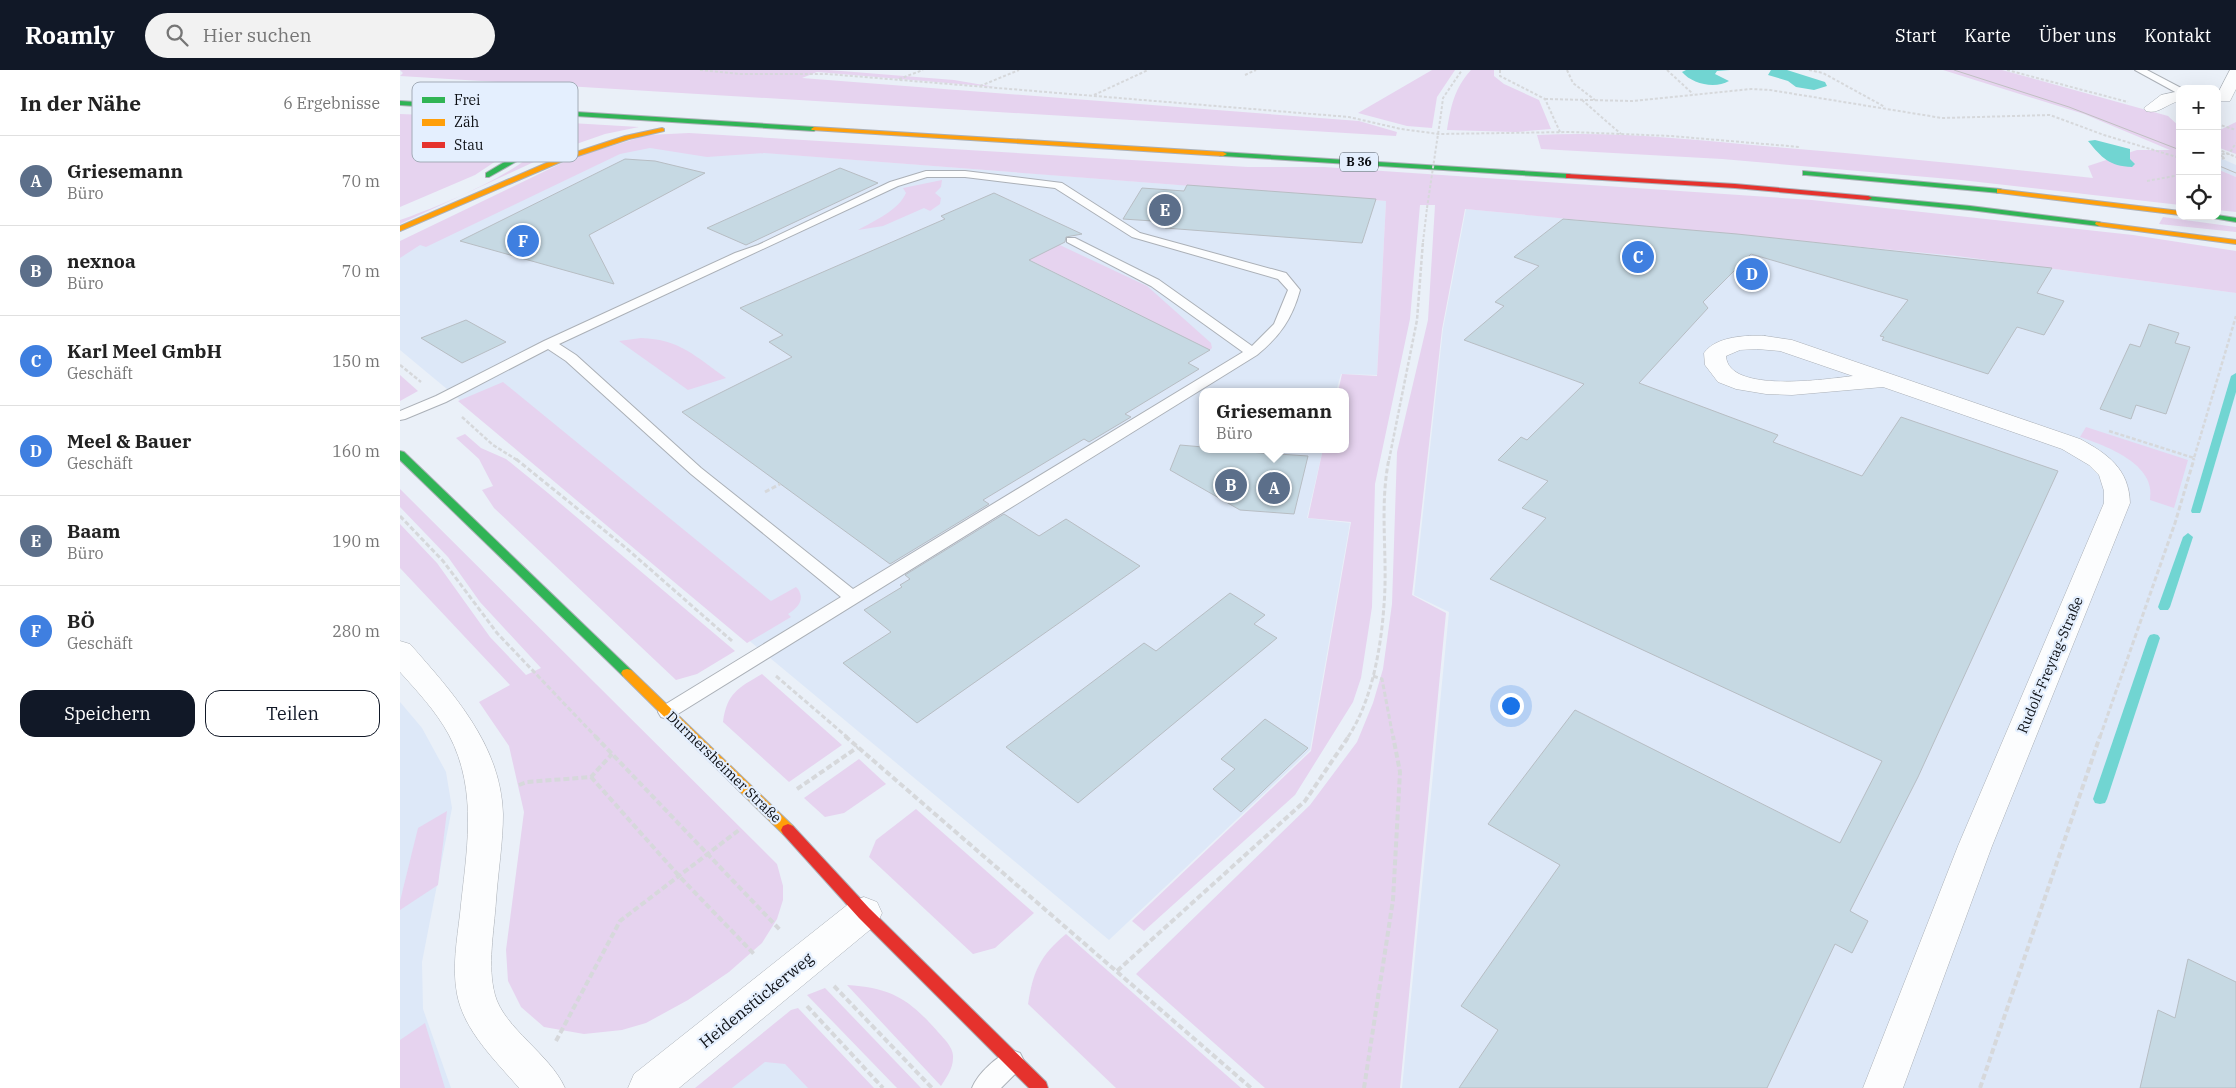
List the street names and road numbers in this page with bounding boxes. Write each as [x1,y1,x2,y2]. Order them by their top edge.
road number: B 36 [1340,152,1378,171]
street label: Rudolf-Freytag-Straße [2013,594,2087,736]
street label: Durmersheimer Straße [663,707,785,827]
street label: Heidenstückerweg [695,948,817,1052]

